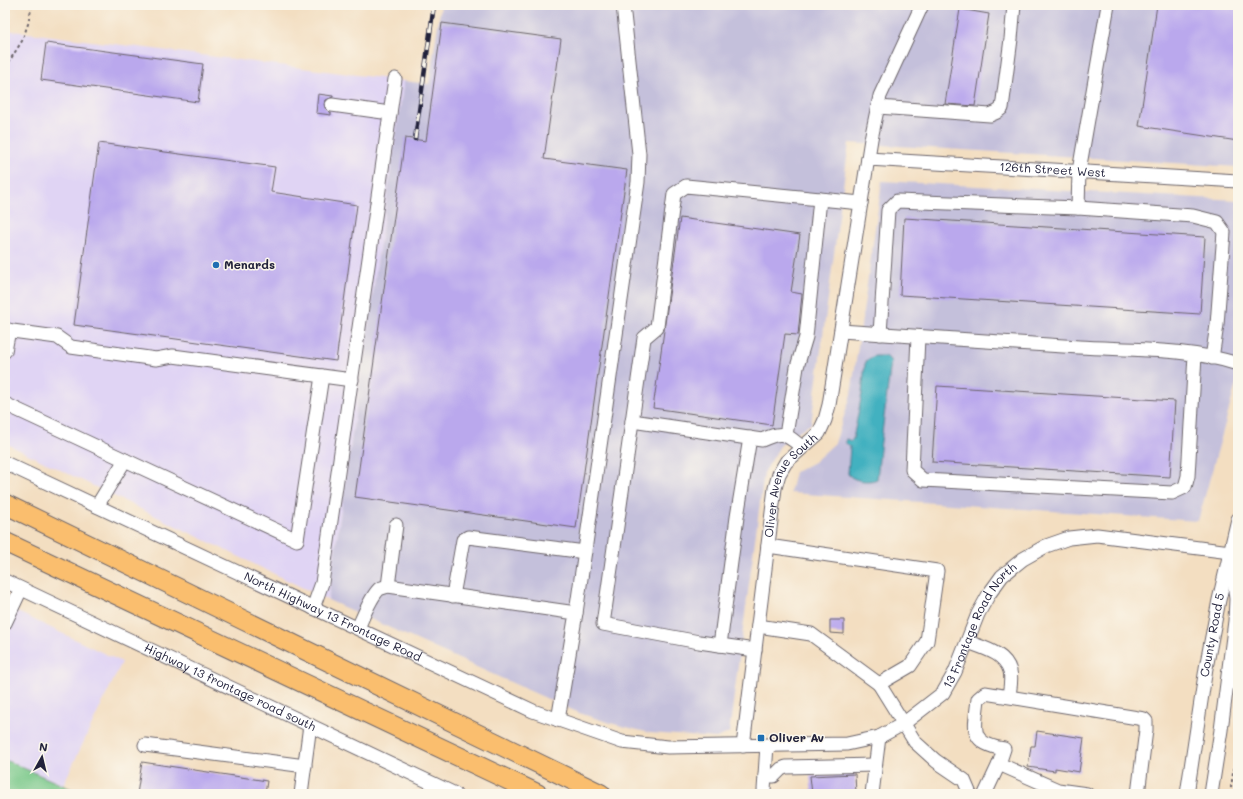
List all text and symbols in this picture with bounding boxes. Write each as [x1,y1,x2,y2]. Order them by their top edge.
street label: 126th Street West [999,158,1106,180]
place label: Menards [224,256,275,272]
marker: Menards [211,260,221,270]
street label: Oliver Avenue South [760,429,820,538]
street label: 13 Frontage Road North [938,558,1020,691]
street label: North Highway 13 Frontage Road [242,567,425,665]
street label: County Road 5 [1196,591,1227,678]
street label: Highway 13 frontage road south [142,639,319,734]
place label: Oliver Av [769,729,824,745]
marker: Oliver Av [756,733,766,743]
north arrow [22,737,62,777]
text: N [38,739,49,755]

